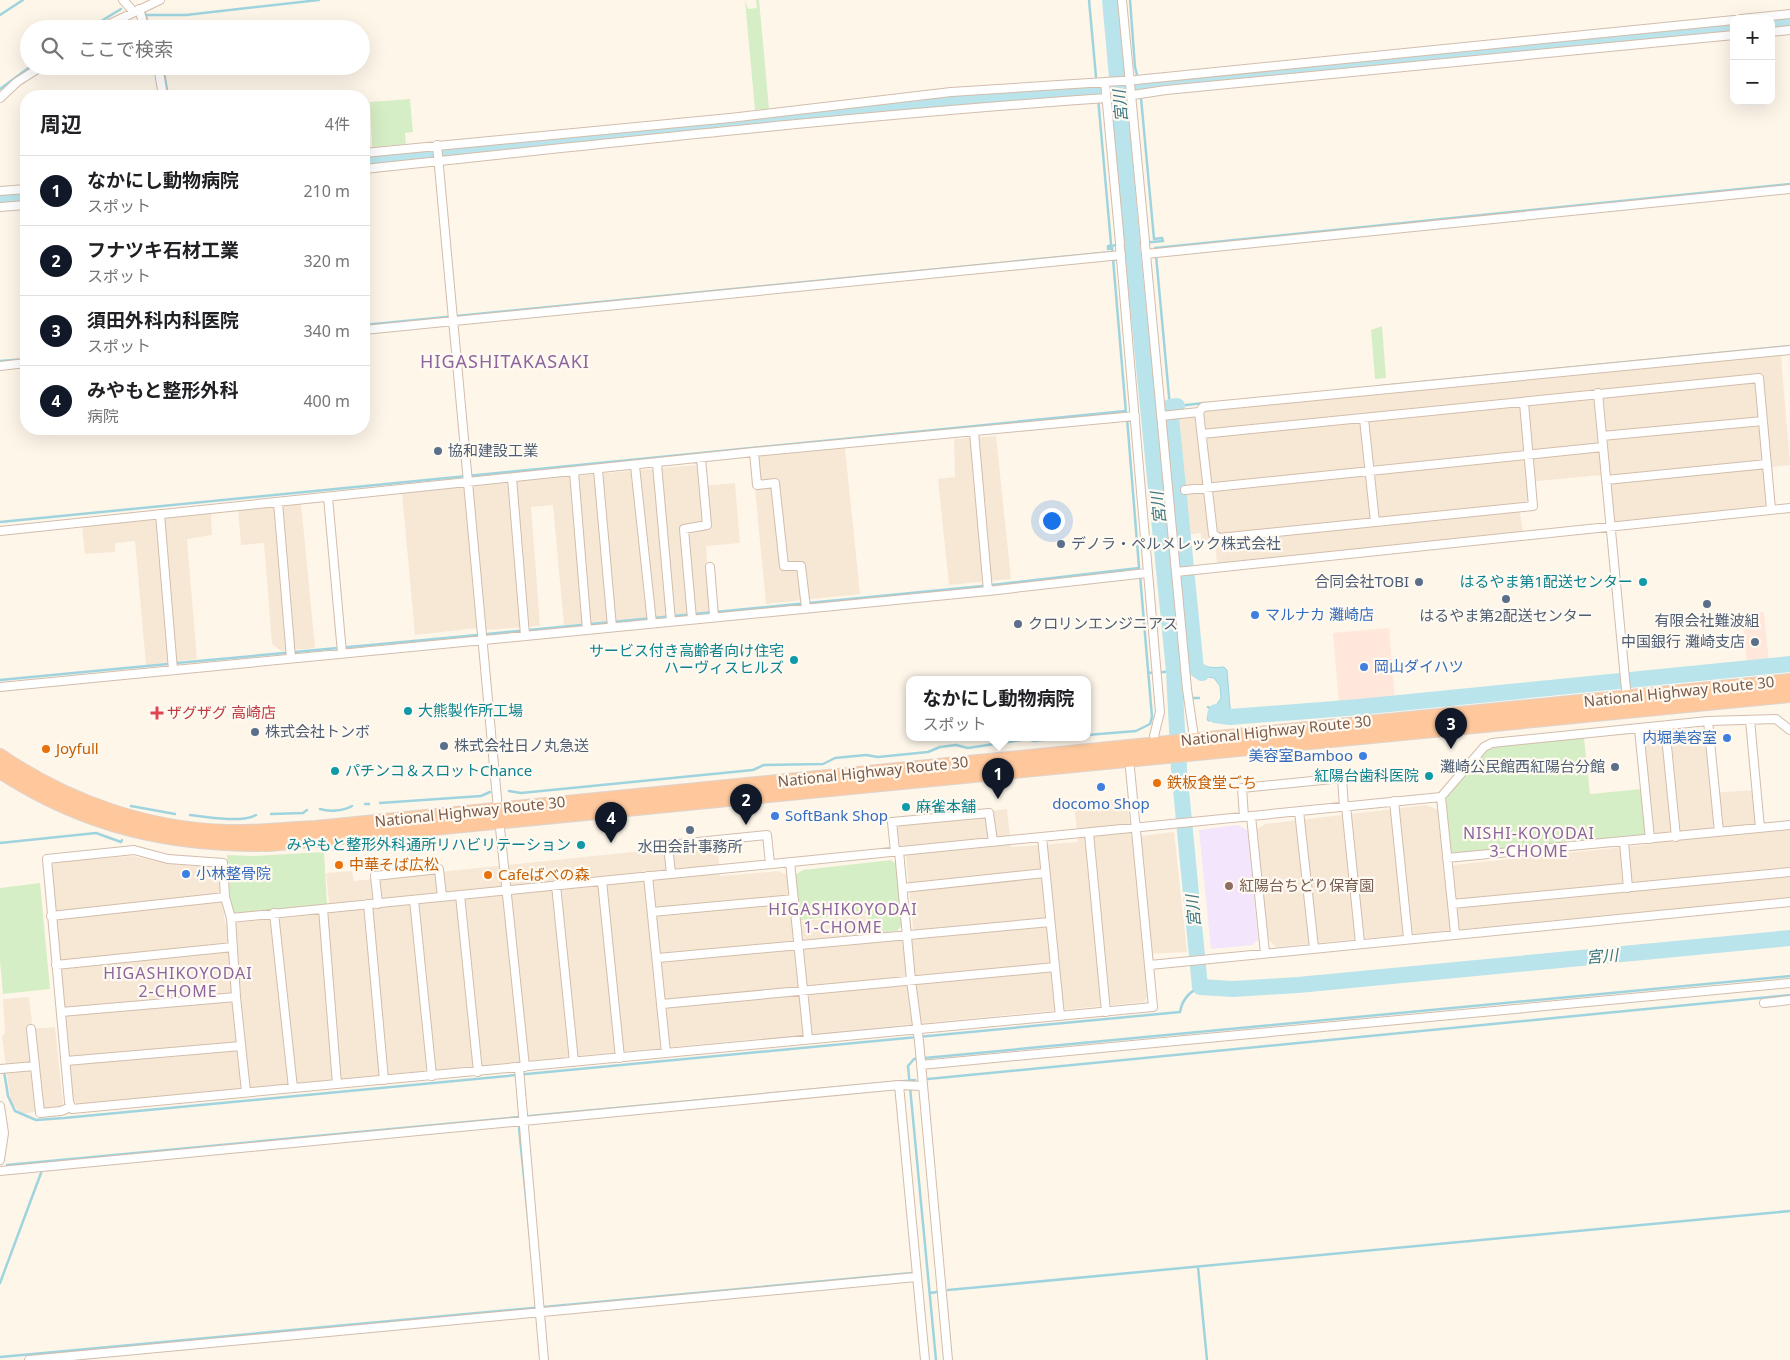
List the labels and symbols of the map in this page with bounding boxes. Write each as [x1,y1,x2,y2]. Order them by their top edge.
water label: 宮川 [1107,87,1132,123]
district label: HIGASHITAKASAKI [420,349,590,373]
place label: 協和建設工業 [448,440,538,460]
marker: 協和建設工業 [432,445,444,457]
water label: 宮川 [1145,489,1171,525]
your location [1039,508,1065,534]
place label: デノラ・ペルメレック株式会社 [1071,533,1281,553]
marker: デノラ・ペルメレック株式会社 [1055,538,1067,550]
place label: 合同会社TOBI [1314,571,1409,591]
place label: はるやま第1配送センター [1459,571,1633,591]
marker: 合同会社TOBI [1413,576,1425,588]
marker: はるやま第1配送センター [1637,576,1649,588]
marker: はるやま第2配送センター [1500,593,1512,605]
marker: 有限会社難波組 [1701,598,1713,610]
place label: マルナカ 灘崎店 [1265,604,1374,624]
place label: はるやま第2配送センター [1419,605,1593,625]
marker: マルナカ 灘崎店 [1249,609,1261,621]
place label: 有限会社難波組 [1654,610,1760,630]
place label: クロリンエンジニアス [1028,613,1178,633]
marker: クロリンエンジニアス [1012,618,1024,630]
place label: 中国銀行 灘崎支店 [1621,631,1745,651]
marker: 中国銀行 灘崎支店 [1749,636,1761,648]
place label: サービス付き高齢者向け住宅 ハーヴィスヒルズ [589,640,784,677]
marker: サービス付き高齢者向け住宅 ハーヴィスヒルズ [788,654,800,666]
place label: 岡山ダイハツ [1374,656,1464,676]
marker: 岡山ダイハツ [1358,661,1370,673]
street label: National Highway Route 30 [1583,671,1775,711]
place label: 大熊製作所工場 [418,700,523,720]
place label: ザグザグ 高崎店 [167,702,276,722]
marker: 大熊製作所工場 [402,705,414,717]
marker: ザグザグ 高崎店 [151,707,163,719]
pin: 3 [1435,708,1467,749]
street label: National Highway Route 30 [1180,710,1372,750]
place label: 株式会社トンボ [265,721,370,741]
marker: 株式会社トンボ [249,726,261,738]
place label: 内堀美容室 [1642,727,1717,747]
marker: 内堀美容室 [1721,732,1733,744]
place label: 株式会社日ノ丸急送 [454,735,589,755]
place label: Joyfull [54,738,99,758]
marker: 株式会社日ノ丸急送 [438,740,450,752]
marker: Joyfull [40,743,52,755]
place label: 美容室Bamboo [1248,745,1353,765]
marker: 美容室Bamboo [1357,750,1369,762]
street label: National Highway Route 30 [777,751,969,791]
place label: 灘崎公民館西紅陽台分館 [1440,756,1605,776]
pin: 1 [982,758,1014,799]
place label: パチンコ＆スロットChance [345,760,532,780]
marker: 灘崎公民館西紅陽台分館 [1609,761,1621,773]
marker: パチンコ＆スロットChance [329,765,341,777]
place label: 紅陽台歯科医院 [1314,765,1419,785]
marker: 紅陽台歯科医院 [1423,770,1435,782]
place label: 鉄板食堂ごち [1167,772,1257,792]
marker: 鉄板食堂ごち [1151,777,1163,789]
marker: docomo Shop [1095,781,1107,793]
pin: 2 [730,784,762,825]
street label: National Highway Route 30 [374,791,566,831]
place label: docomo Shop [1052,793,1150,813]
place label: 麻雀本舗 [916,796,976,816]
marker: 麻雀本舗 [900,801,912,813]
pin: 4 [595,802,627,843]
place label: SoftBank Shop [785,805,888,825]
marker: SoftBank Shop [769,810,781,822]
district label: NISHI-KOYODAI 3-CHOME [1463,822,1595,862]
marker: 水田会計事務所 [684,824,696,836]
place label: みやもと整形外科通所リハビリテーション [287,834,571,854]
place label: 水田会計事務所 [637,836,743,856]
marker: みやもと整形外科通所リハビリテーション [575,839,587,851]
place label: 中華そば広松 [349,854,439,874]
marker: 中華そば広松 [333,859,345,871]
place label: 小林整骨院 [196,863,271,883]
place label: Cafeばべの森 [498,864,590,884]
marker: 小林整骨院 [180,868,192,880]
marker: Cafeばべの森 [482,869,494,881]
place label: 紅陽台ちどり保育園 [1239,875,1374,895]
marker: 紅陽台ちどり保育園 [1223,880,1235,892]
water label: 宮川 [1180,892,1205,928]
district label: HIGASHIKOYODAI 1-CHOME [768,898,918,938]
water label: 宮川 [1585,943,1621,968]
district label: HIGASHIKOYODAI 2-CHOME [103,962,253,1002]

